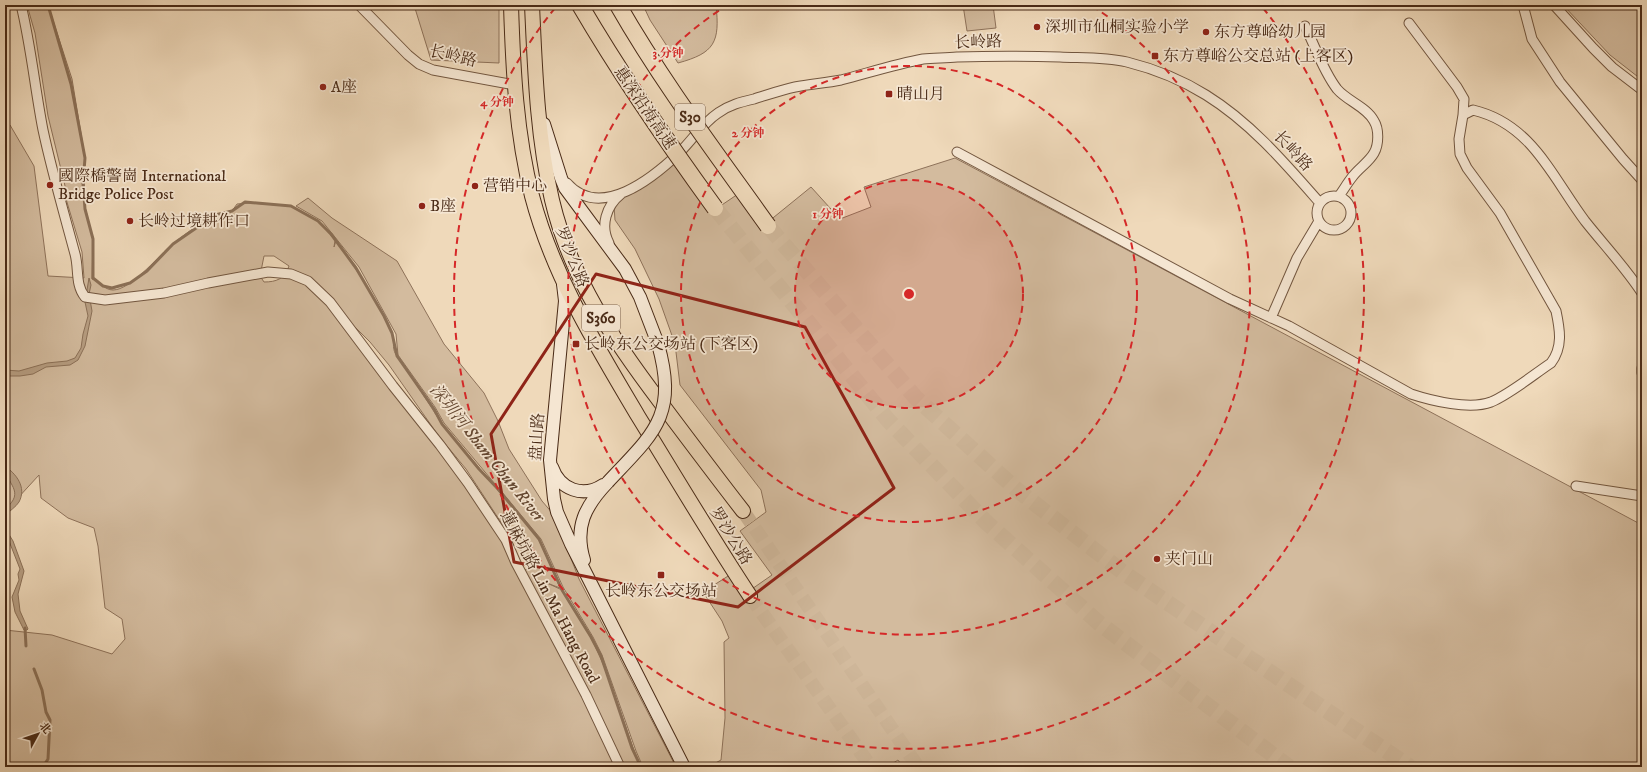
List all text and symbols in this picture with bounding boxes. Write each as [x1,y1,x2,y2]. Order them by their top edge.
place label: 深圳市仙桐实验小学 [1045,17,1189,37]
marker: 深圳市仙桐实验小学 [1032,22,1042,32]
place label: 东方尊峪幼儿园 [1214,22,1326,42]
marker: 东方尊峪幼儿园 [1201,27,1211,37]
street label: 长岭路 [954,31,1002,53]
street label: 长岭路 [427,41,479,71]
text: 3 分钟 [652,46,684,61]
place label: 东方尊峪公交总站 (上客区) [1163,46,1353,66]
marker: 东方尊峪公交总站 (上客区) [1150,51,1160,61]
street label: 惠深沿海高速 [610,63,680,153]
place label: A座 [331,77,357,97]
marker: A座 [318,82,328,92]
place label: 晴山月 [897,84,945,104]
marker: 晴山月 [884,89,894,99]
text: 4 分钟 [479,95,514,110]
road number: S30 [675,104,705,130]
text: 2 分钟 [732,126,764,141]
street label: 长岭路 [1269,127,1317,175]
place label: 國際橋警崗 International Bridge Police Post [58,166,226,204]
place label: 营销中心 [483,176,547,196]
marker: 國際橋警崗 International Bridge Police Post [45,180,55,190]
marker: 营销中心 [470,181,480,191]
place label: B座 [430,196,456,216]
marker: B座 [417,201,427,211]
text: 1 分钟 [813,207,843,222]
place label: 长岭过境耕作口 [138,211,250,231]
marker: 长岭过境耕作口 [125,216,135,226]
street label: 罗沙公路 [551,224,593,290]
centre of rings [902,287,916,301]
road number: S360 [582,305,620,331]
place label: 长岭东公交场站 (下客区) [584,334,758,354]
marker: 长岭东公交场站 (下客区) [571,339,581,349]
water label: 深圳河 Sham Chun River [424,379,551,528]
street label: 盘山路 [525,412,549,462]
street label: 罗沙公路 [706,504,756,568]
street label: 蓮麻坑路 Lin Ma Hang Road [496,507,604,687]
place label: 夹门山 [1165,549,1213,569]
marker: 夹门山 [1152,554,1162,564]
marker: 长岭东公交场站 [656,570,666,580]
place label: 长岭东公交场站 [605,581,717,601]
north arrow [18,714,58,754]
text: 北 [36,720,54,737]

